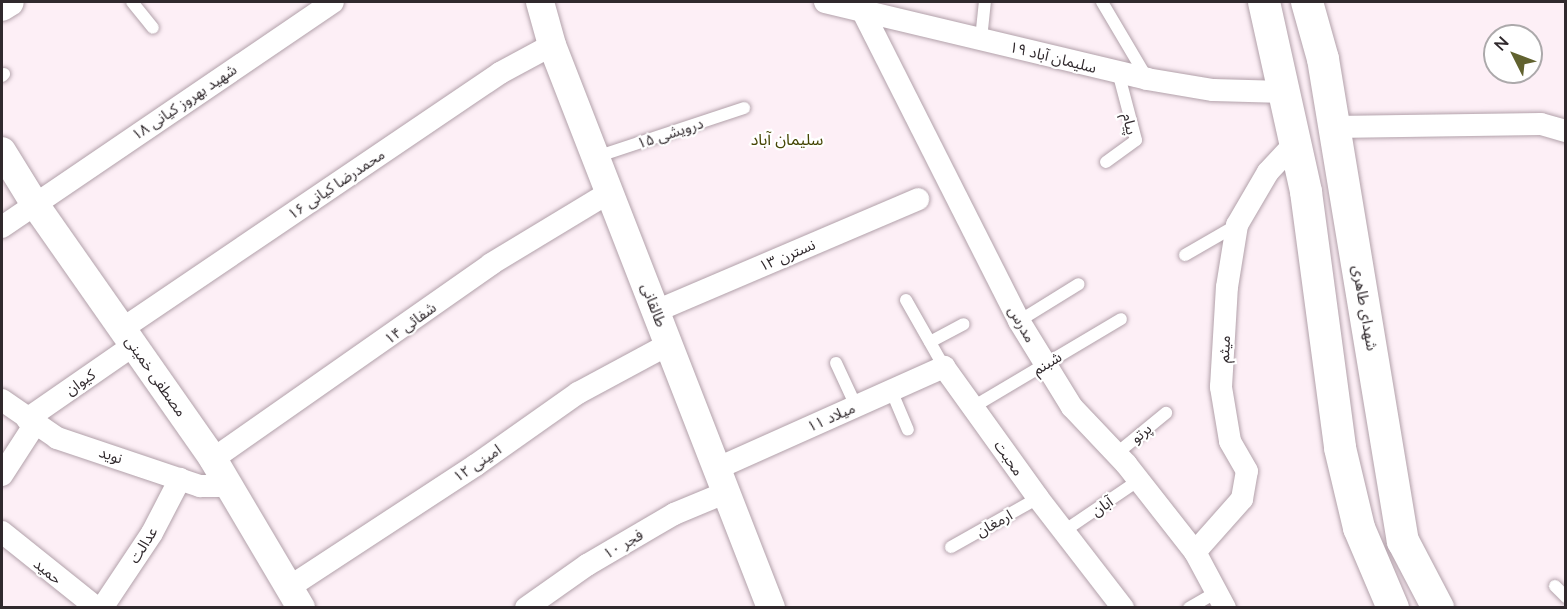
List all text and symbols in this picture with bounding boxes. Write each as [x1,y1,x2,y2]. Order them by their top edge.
north arrow [1483,24,1543,84]
text: N [1490,32,1512,54]
street label: سلیمان آباد ۱۹ [1008,37,1098,77]
street label: شهید بهروز کیانی ۱۸ [128,60,240,144]
street label: پیام [1119,112,1141,136]
street label: درویشی ۱۵ [635,114,705,152]
district label: سلیمان آباد [751,129,823,149]
street label: محمدرضا کیانی ۱۶ [284,145,388,223]
street label: نسترن ۱۳ [756,235,818,275]
street label: شهدای طاهری [1349,264,1381,352]
street label: طالقانی [637,281,671,329]
street label: شفائی ۱۴ [381,298,439,348]
street label: مدرس [1004,303,1040,345]
street label: مصطفی خمینی [122,332,190,420]
street label: میثم [1214,335,1234,363]
street label: شبنم [1029,347,1065,379]
street label: کیوان [61,365,99,399]
street label: میلاد ۱۱ [804,398,858,436]
street label: پرتو [1127,419,1155,447]
street label: محبت [990,437,1028,479]
street label: امینی ۱۲ [449,440,505,486]
street label: نوید [97,443,125,467]
street label: آبان [1088,492,1116,520]
street label: ارمغان [973,506,1015,540]
street label: عدالت [125,524,161,566]
street label: فجر ۱۰ [600,525,646,563]
street label: حمید [30,554,66,588]

